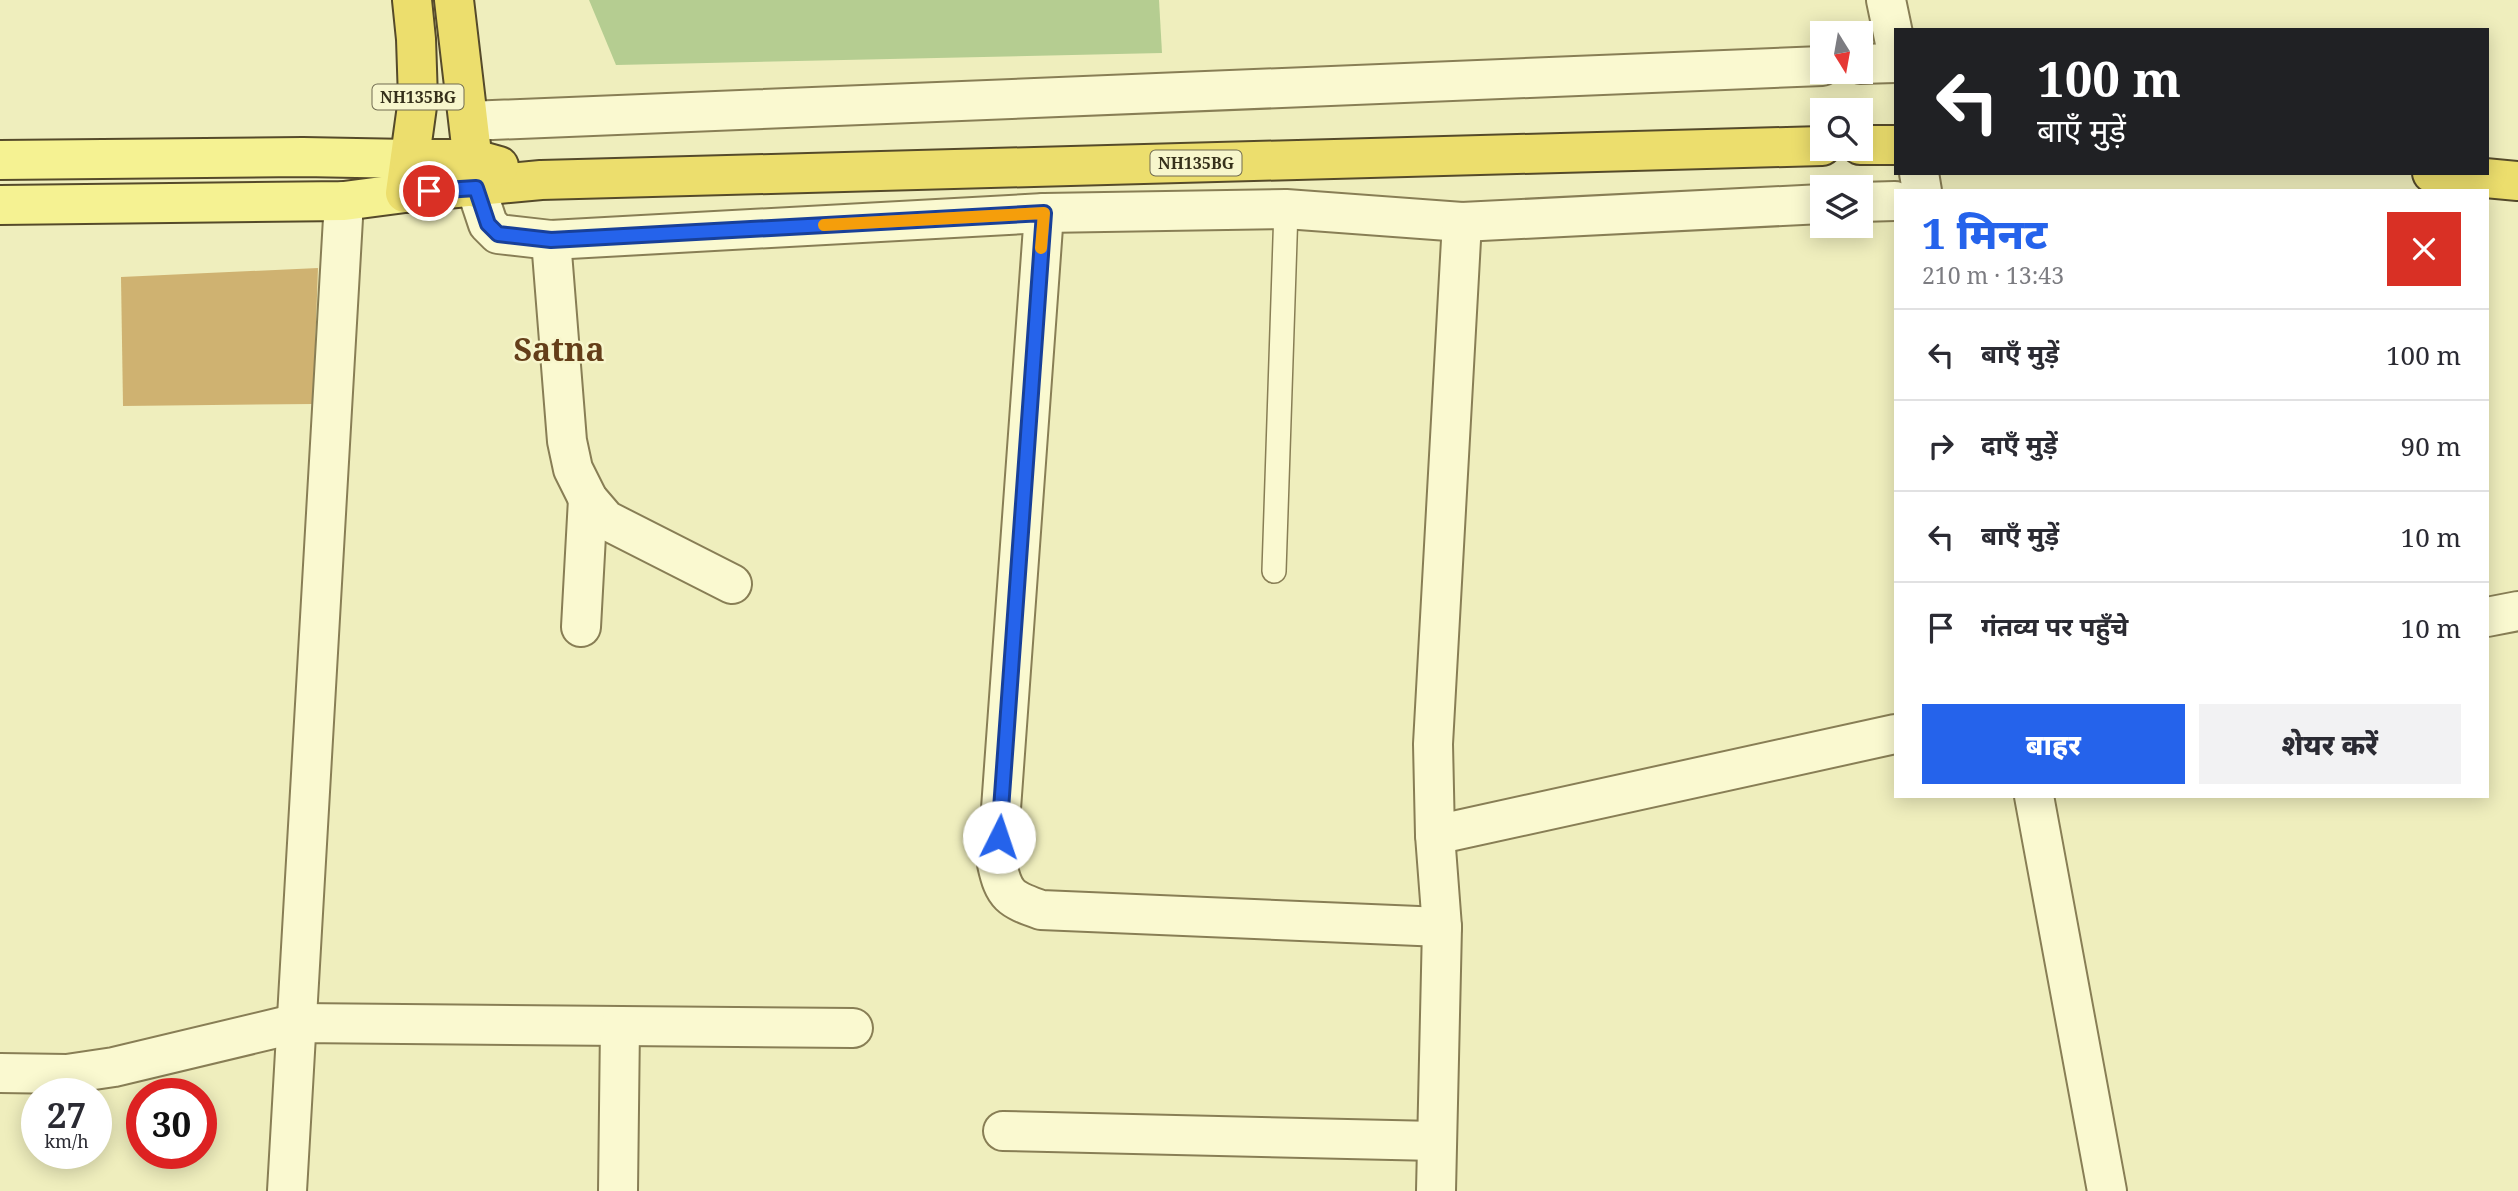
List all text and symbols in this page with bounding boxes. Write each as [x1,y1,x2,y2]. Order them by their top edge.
north arrow [1810,21,1872,84]
map controls [1810,21,1873,238]
text: 100 m [2037,45,2181,111]
icon: left [1922,56,2013,147]
road number: NH135BG [372,85,464,110]
button: search [1810,98,1873,161]
text: बाएँ मुड़ें [2037,108,2126,151]
road number: NH135BG [1150,150,1242,176]
pin [399,161,459,221]
icon: arrive [410,172,448,210]
button: layers [1810,175,1873,238]
text: 1 मिनट [1922,204,2047,261]
button: close [2387,212,2461,286]
text: 210 m · 13:43 [1922,259,2064,291]
district label: Satna [513,327,605,370]
text: बाएँ मुड़ें [1981,335,2059,371]
icon: left [1922,336,1960,374]
text: 100 m [2386,337,2461,373]
text: दाएँ मुड़ें [1981,426,2058,462]
icon: right [1922,427,1960,465]
text: 90 m [2401,428,2461,464]
text: बाएँ मुड़ें [1981,517,2059,553]
icon: left [1922,518,1960,556]
text: 10 m [2401,519,2461,555]
text: गंतव्य पर पहुँचे [1981,608,2128,644]
icon: arrive [1922,609,1960,647]
text: 10 m [2401,610,2461,646]
button: बाहर [1922,704,2185,784]
button: शेयर करें [2199,704,2461,784]
position arrow [962,800,1036,874]
speed limit sign: 30 [126,1078,217,1169]
text: 27 [47,1091,86,1138]
text: km/h [44,1129,89,1153]

